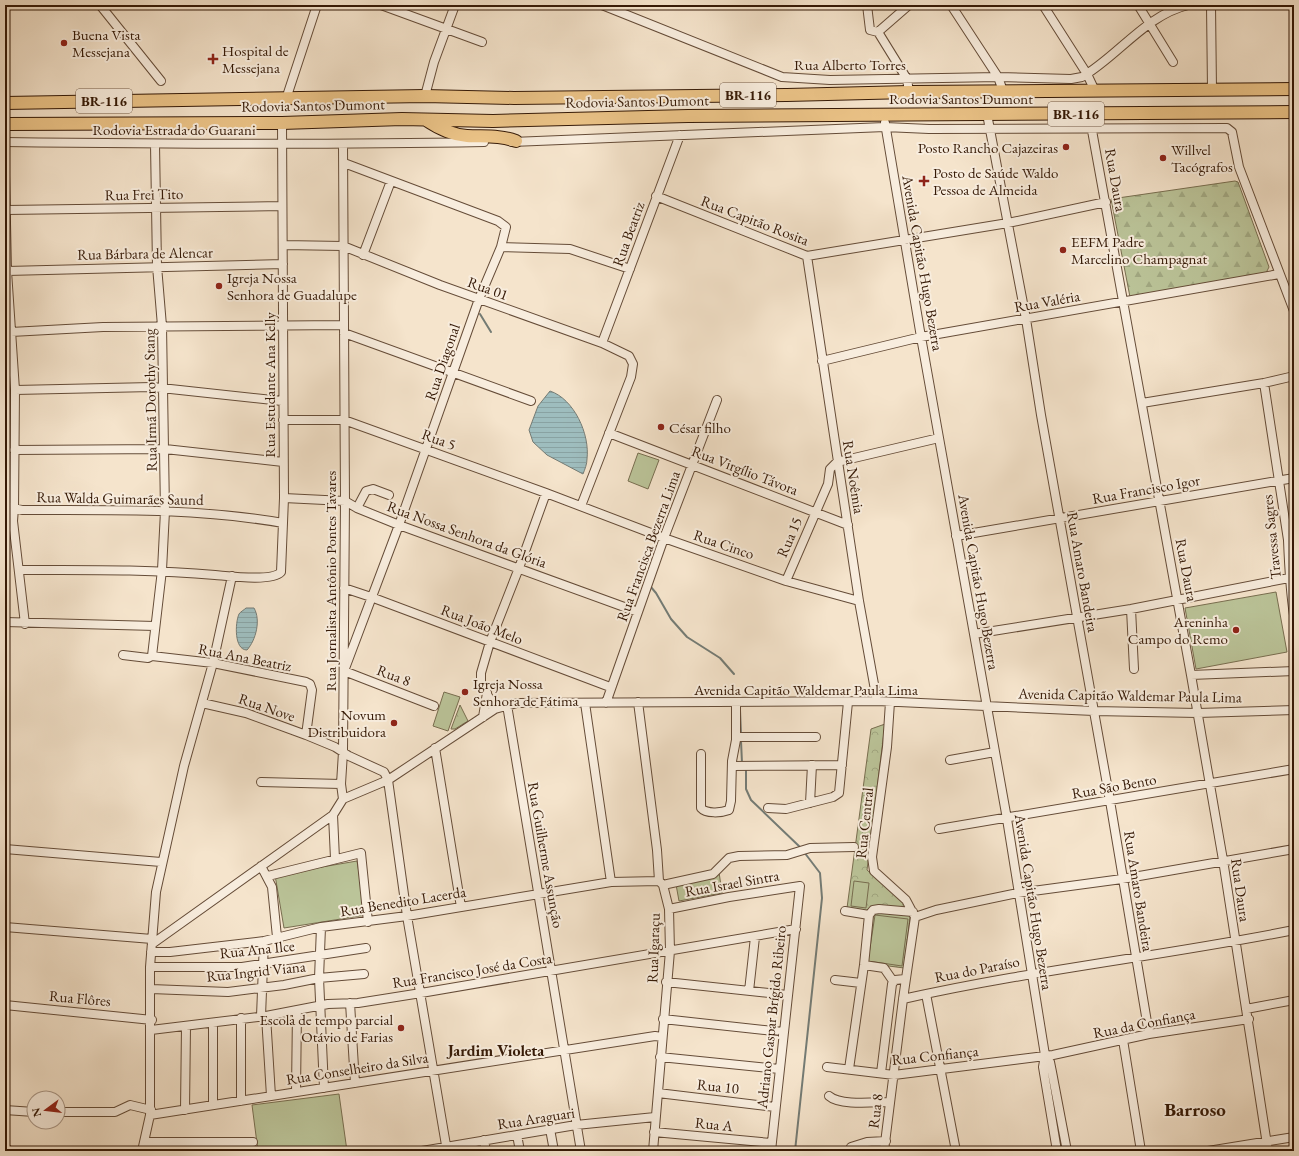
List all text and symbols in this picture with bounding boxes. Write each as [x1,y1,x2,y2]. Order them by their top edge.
place label: Buena Vista Messejana [72,25,140,61]
marker: Buena Vista Messejana [59,38,69,48]
place label: Hospital de Messejana [222,41,289,77]
marker: Hospital de Messejana [207,53,219,65]
street label: Rua Alberto Torres [794,55,906,74]
road number: BR-116 [720,83,776,107]
road number: BR-116 [76,89,132,113]
street label: Rodovia Santos Dumont [889,89,1033,108]
street label: Rodovia Santos Dumont [565,90,709,112]
street label: Rodovia Santos Dumont [241,94,385,116]
road number: BR-116 [1048,102,1104,126]
street label: Rodovia Estrada do Guarani [92,120,256,139]
place label: Posto Rancho Cajazeiras [918,138,1058,157]
place label: Willvel Tacógrafos [1171,140,1233,176]
marker: Posto Rancho Cajazeiras [1061,142,1071,152]
street label: Rua Daura [1101,147,1131,213]
marker: Willvel Tacógrafos [1158,153,1168,163]
place label: Posto de Saúde Waldo Pessoa de Almeida [933,163,1059,199]
street label: Avenida Capitão Hugo Bezerra [898,173,948,352]
marker: Posto de Saúde Waldo Pessoa de Almeida [918,175,930,187]
street label: Rua Frei Tito [105,184,183,204]
street label: Rua Capitão Rosita [698,191,812,249]
street label: Rua Beatriz [608,199,649,269]
place label: EEFM Padre Marcelino Champagnat [1071,232,1207,268]
street label: Rua Bárbara de Alencar [77,242,213,264]
marker: EEFM Padre Marcelino Champagnat [1058,245,1068,255]
place label: Igreja Nossa Senhora de Guadalupe [227,268,357,304]
street label: Rua 01 [465,272,511,304]
marker: Igreja Nossa Senhora de Guadalupe [214,281,224,291]
street label: Rua Valéria [1013,286,1081,316]
street label: Rua Estudante Ana Kelly [260,312,279,458]
street label: Rua Diagonal [420,321,464,403]
street label: Rua Irmã Dorothy Stang [139,328,161,472]
place label: César filho [669,418,731,437]
marker: César filho [656,422,666,432]
street label: Rua 5 [419,424,459,454]
street label: Rua Noêmia [839,439,869,515]
street label: Rua Virgílio Távora [689,441,801,499]
street label: Rua Francisca Bezerra Lima [612,468,684,624]
street label: Rua Jornalista Antônio Pontes Tavares [321,470,340,691]
street label: Rua Francisco Igor [1091,470,1201,508]
street label: Rua Walda Guimarães Saund [36,487,204,509]
street label: Avenida Capitão Hugo Bezerra [954,492,1004,671]
street label: Travessa Sagres [1257,494,1285,580]
street label: Rua Nossa Senhora da Glória [385,496,550,572]
street label: Rua Amaro Bandeira [1063,510,1103,634]
street label: Rua 15 [772,514,806,560]
street label: Rua Cinco [691,525,757,563]
street label: Rua Daura [1172,537,1202,603]
street label: Rua João Melo [438,600,526,648]
place label: Areninha Campo do Remo [1128,612,1228,648]
marker: Areninha Campo do Remo [1231,625,1241,635]
street label: Rua Ana Beatriz [197,639,294,675]
street label: Rua 8 [374,660,414,690]
place label: Igreja Nossa Senhora de Fátima [473,674,579,710]
street label: Avenida Capitão Waldemar Paula Lima [693,680,918,699]
street label: Avenida Capitão Waldemar Paula Lima [1017,684,1242,706]
marker: Igreja Nossa Senhora de Fátima [460,687,470,697]
street label: Rua Nove [236,688,298,726]
place label: Novum Distribuidora [307,705,386,741]
marker: Novum Distribuidora [389,718,399,728]
street label: Rua São Bento [1070,769,1158,803]
street label: Rua Guilherme Assunção [524,780,568,930]
street label: Rua Central [851,786,877,859]
street label: Avenida Capitão Hugo Bezerra [1011,812,1057,991]
street label: Rua Amaro Bandeira [1120,829,1158,953]
street label: Rua Daura [1227,857,1255,923]
street label: Rua Israel Sintra [683,865,781,901]
street label: Rua Benedito Lacerda [339,882,467,920]
street label: Rua Igaraçu [642,912,664,983]
street label: Adriano Gaspar Brígido Ribeiro [752,925,790,1110]
street label: Rua Ana Ilce [219,936,296,962]
street label: Rua Francisco José da Costa [391,948,553,992]
street label: Rua do Paraíso [933,951,1021,987]
street label: Rua Ingrid Viana [205,956,307,986]
street label: Rua Flôres [48,986,112,1010]
street label: Rua da Confiança [1091,1004,1197,1042]
place label: Escola de tempo parcial Otávio de Farias [259,1010,393,1046]
marker: Escola de tempo parcial Otávio de Farias [396,1023,406,1033]
district label: Jardim Violeta [446,1040,545,1061]
street label: Rua Confiança [891,1041,979,1069]
street label: Rua Conselheiro da Silva [285,1047,429,1089]
street label: Rua 10 [696,1074,740,1098]
north arrow [26,1090,66,1130]
street label: Rua 8 [863,1093,887,1129]
district label: Barroso [1164,1097,1226,1122]
street label: Rua Araguari [496,1102,576,1133]
text: N [28,1106,44,1119]
street label: Rua A [694,1113,734,1135]

